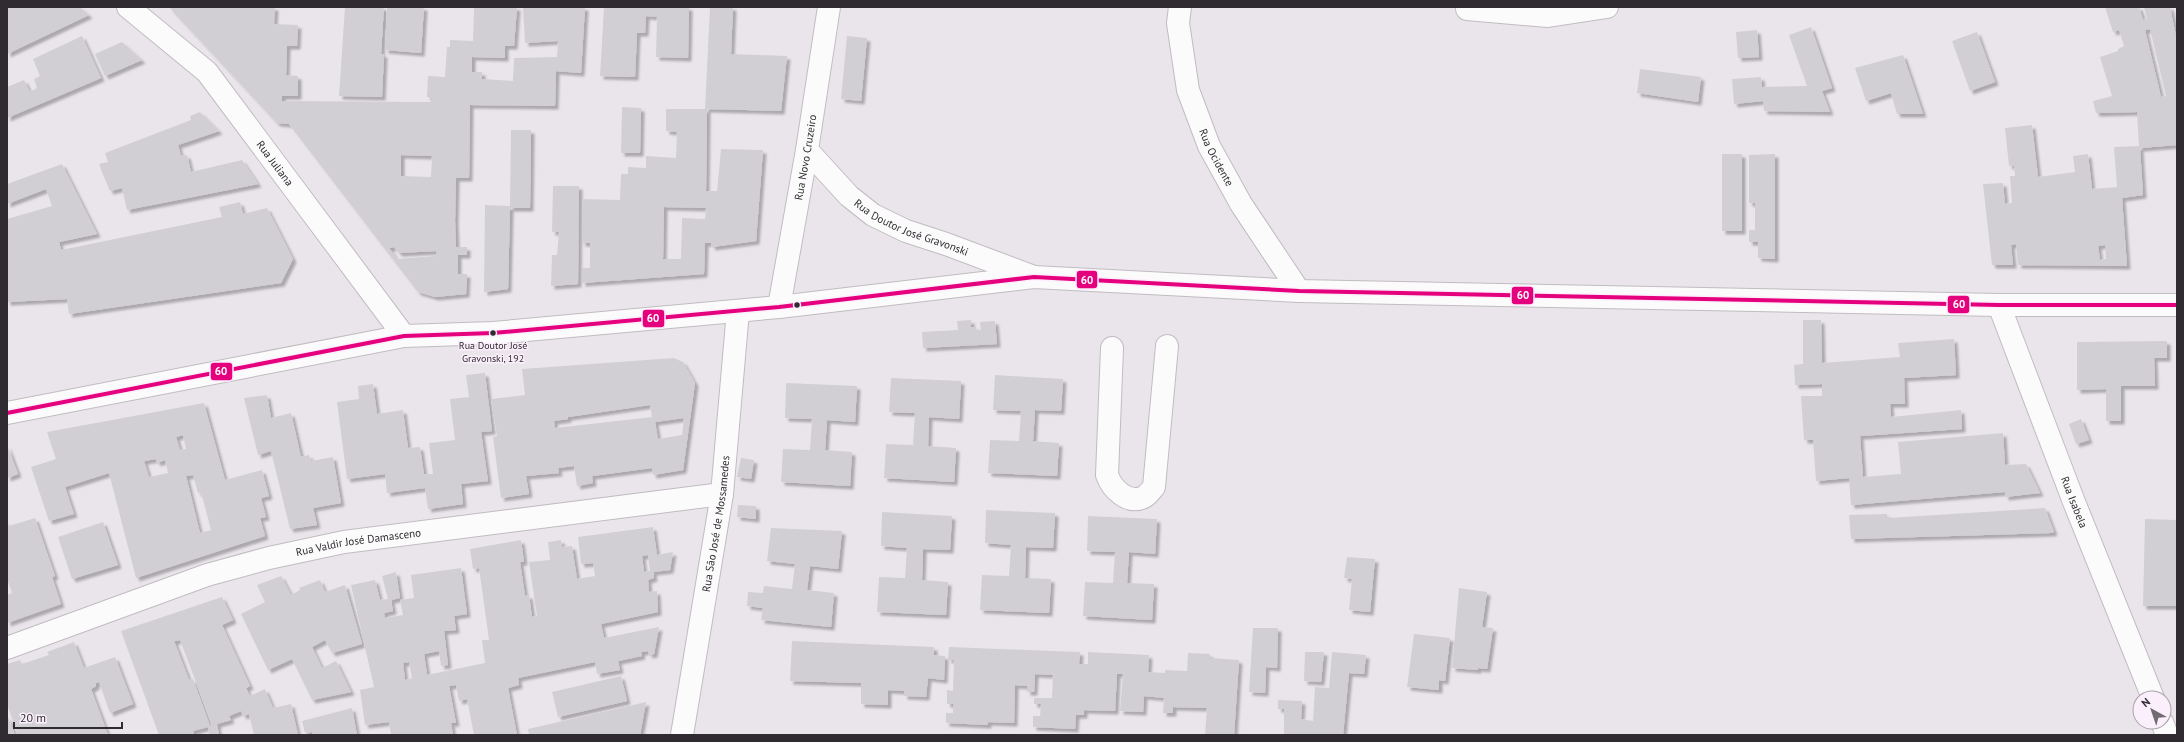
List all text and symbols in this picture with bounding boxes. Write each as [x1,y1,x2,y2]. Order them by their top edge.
street label: Rua Novo Cruzeiro [791,113,819,201]
street label: Rua Ocidente [1196,127,1237,189]
street label: Rua Juliana [254,138,296,189]
street label: Rua Doutor José Gravonski [851,196,971,259]
line badge: 60 [1076,270,1098,289]
text: 60 [1081,273,1093,287]
line badge: 60 [1511,286,1534,305]
text: 60 [1517,288,1529,302]
line badge: 60 [1947,295,1970,314]
text: 60 [1953,297,1965,311]
unlabelled marker [792,300,802,310]
line badge: 60 [642,309,665,328]
text: 60 [647,311,659,325]
marker: Rua Doutor José Gravonski, 192 [488,328,498,338]
place label: Rua Doutor José Gravonski, 192 [459,339,527,365]
line badge: 60 [210,362,233,381]
text: 60 [215,364,227,378]
street label: Rua São José de Mossamedes [699,455,732,593]
street label: Rua Isabela [2058,474,2091,530]
street label: Rua Valdir José Damasceno [294,525,422,559]
north arrow [2132,690,2172,730]
text: N [2138,695,2153,710]
scale bar [14,704,122,730]
text: 20 m [20,710,46,725]

